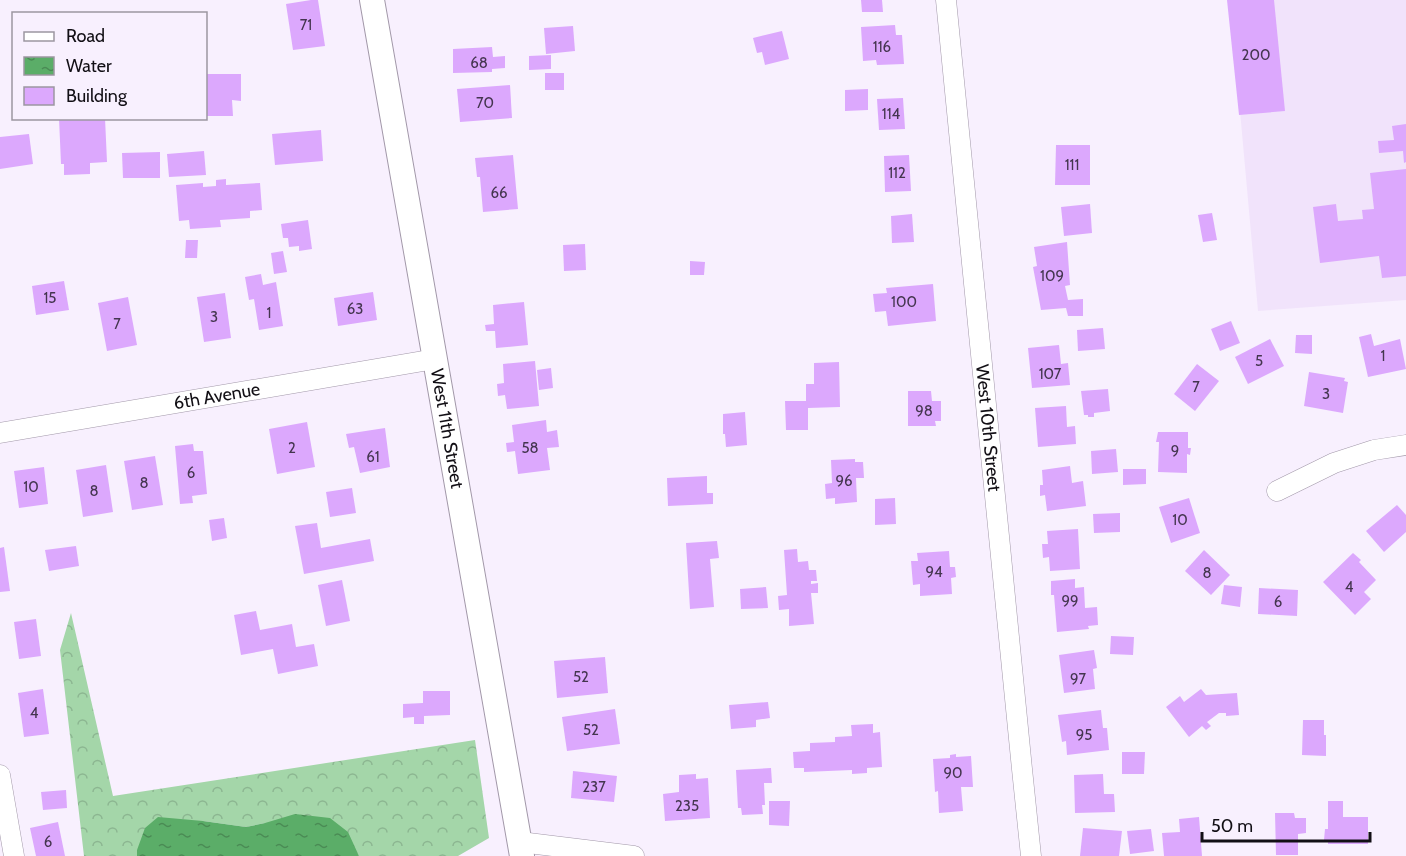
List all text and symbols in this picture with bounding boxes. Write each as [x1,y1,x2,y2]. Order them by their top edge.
legend [12,12,207,120]
house number: 71 [300,16,312,34]
text: Road [66,25,105,47]
house number: 116 [873,38,891,56]
house number: 200 [1242,46,1270,64]
house number: 68 [470,54,488,72]
text: Water [66,55,112,77]
text: Building [66,85,128,107]
house number: 70 [476,94,494,112]
house number: 114 [882,105,901,123]
house number: 111 [1065,156,1079,174]
house number: 112 [888,164,906,182]
house number: 66 [490,184,508,202]
house number: 109 [1040,267,1064,285]
house number: 15 [43,289,57,307]
house number: 100 [891,293,917,311]
house number: 63 [347,300,363,318]
house number: 1 [267,304,271,322]
house number: 3 [210,308,218,326]
house number: 7 [113,315,121,333]
house number: 1 [1381,347,1385,365]
house number: 5 [1255,352,1263,370]
street label: West 10th Street [971,363,1006,493]
house number: 107 [1039,365,1062,383]
street label: West 11th Street [426,367,468,490]
street label: 6th Avenue [172,378,262,414]
house number: 7 [1192,378,1200,396]
house number: 3 [1322,385,1330,403]
house number: 98 [915,402,933,420]
house number: 2 [288,439,296,457]
house number: 58 [521,439,539,457]
house number: 9 [1171,442,1179,460]
house number: 61 [366,448,380,466]
house number: 6 [187,464,195,482]
house number: 96 [835,472,853,490]
house number: 8 [139,474,149,492]
house number: 10 [23,478,39,496]
house number: 8 [89,482,99,500]
house number: 10 [1172,511,1188,529]
house number: 94 [925,563,943,581]
house number: 8 [1202,564,1212,582]
house number: 4 [1345,578,1354,596]
house number: 99 [1061,592,1079,610]
house number: 6 [1274,593,1282,611]
house number: 52 [573,668,589,686]
house number: 97 [1070,670,1086,688]
house number: 4 [30,704,39,722]
house number: 52 [583,721,599,739]
house number: 95 [1076,726,1092,744]
house number: 90 [944,764,963,782]
house number: 237 [582,778,606,796]
house number: 235 [675,797,699,815]
scale bar [1202,805,1370,843]
text: 50 m [1211,815,1253,837]
house number: 6 [44,833,52,851]

